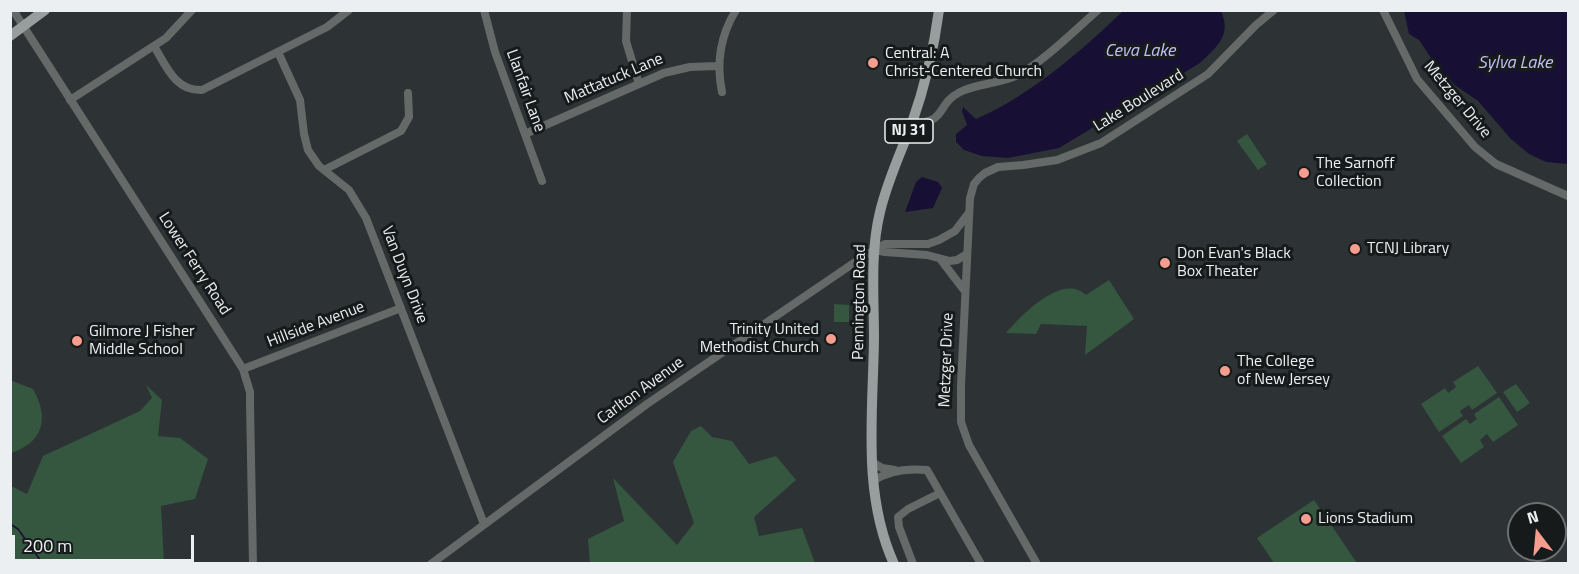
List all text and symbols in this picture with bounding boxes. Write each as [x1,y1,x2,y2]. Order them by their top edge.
water label: Ceva Lake [1105,41,1175,63]
place label: Central: A Christ-Centered Church [885,44,1042,82]
street label: Llanfair Lane [501,47,549,135]
street label: Mattatuck Lane [562,50,666,108]
water label: Sylva Lake [1478,53,1552,75]
marker: Central: A Christ-Centered Church [866,56,880,70]
street label: Metzger Drive [1419,58,1495,142]
street label: Lake Boulevard [1090,66,1188,136]
road number: NJ 31 [885,119,933,143]
place label: The Sarnoff Collection [1316,154,1394,192]
marker: The Sarnoff Collection [1297,166,1311,180]
street label: Lower Ferry Road [154,209,234,319]
street label: Van Duyn Drive [377,224,431,326]
place label: TCNJ Library [1367,239,1449,259]
marker: TCNJ Library [1348,242,1362,256]
street label: Pennington Road [849,244,871,360]
place label: Don Evan's Black Box Theater [1177,244,1291,282]
marker: Don Evan's Black Box Theater [1158,256,1172,270]
street label: Hillside Avenue [265,298,367,352]
street label: Metzger Drive [936,312,958,408]
place label: Trinity United Methodist Church [700,320,819,358]
place label: Gilmore J Fisher Middle School [89,322,195,360]
marker: Trinity United Methodist Church [824,332,838,346]
marker: Gilmore J Fisher Middle School [70,334,84,348]
place label: The College of New Jersey [1237,352,1330,390]
street label: Carlton Avenue [594,353,688,429]
marker: The College of New Jersey [1218,364,1232,378]
north arrow [1507,502,1567,562]
text: N [1524,504,1541,530]
place label: Lions Stadium [1318,509,1413,529]
marker: Lions Stadium [1299,512,1313,526]
scale bar [15,523,196,561]
text: 200 m [23,532,72,559]

